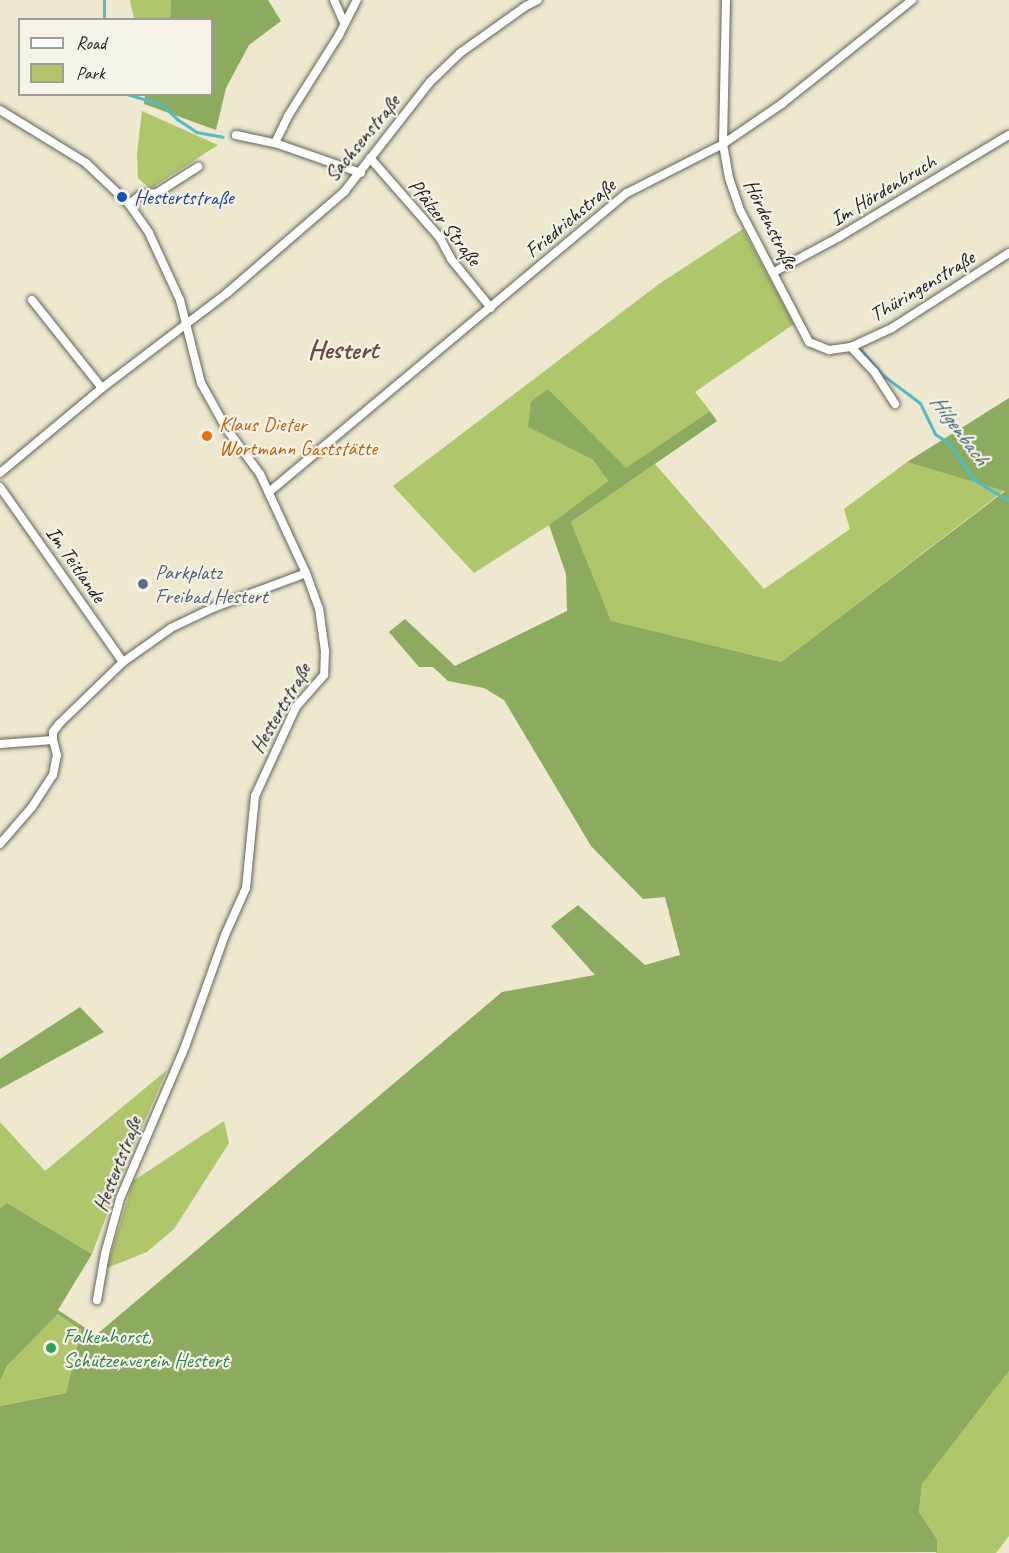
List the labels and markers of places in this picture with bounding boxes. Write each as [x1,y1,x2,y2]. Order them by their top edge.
place label: Hestertstraße [134,184,234,210]
marker: Hestertstraße [115,190,129,204]
place label: Klaus Dieter Wortmann Gaststätte [219,411,378,461]
marker: Klaus Dieter Wortmann Gaststätte [200,429,214,443]
place label: Parkplatz Freibad Hestert [155,559,268,609]
marker: Parkplatz Freibad Hestert [136,577,150,591]
place label: Falkenhorst, Schützenverein Hestert [63,1323,228,1373]
marker: Falkenhorst, Schützenverein Hestert [44,1341,58,1355]

